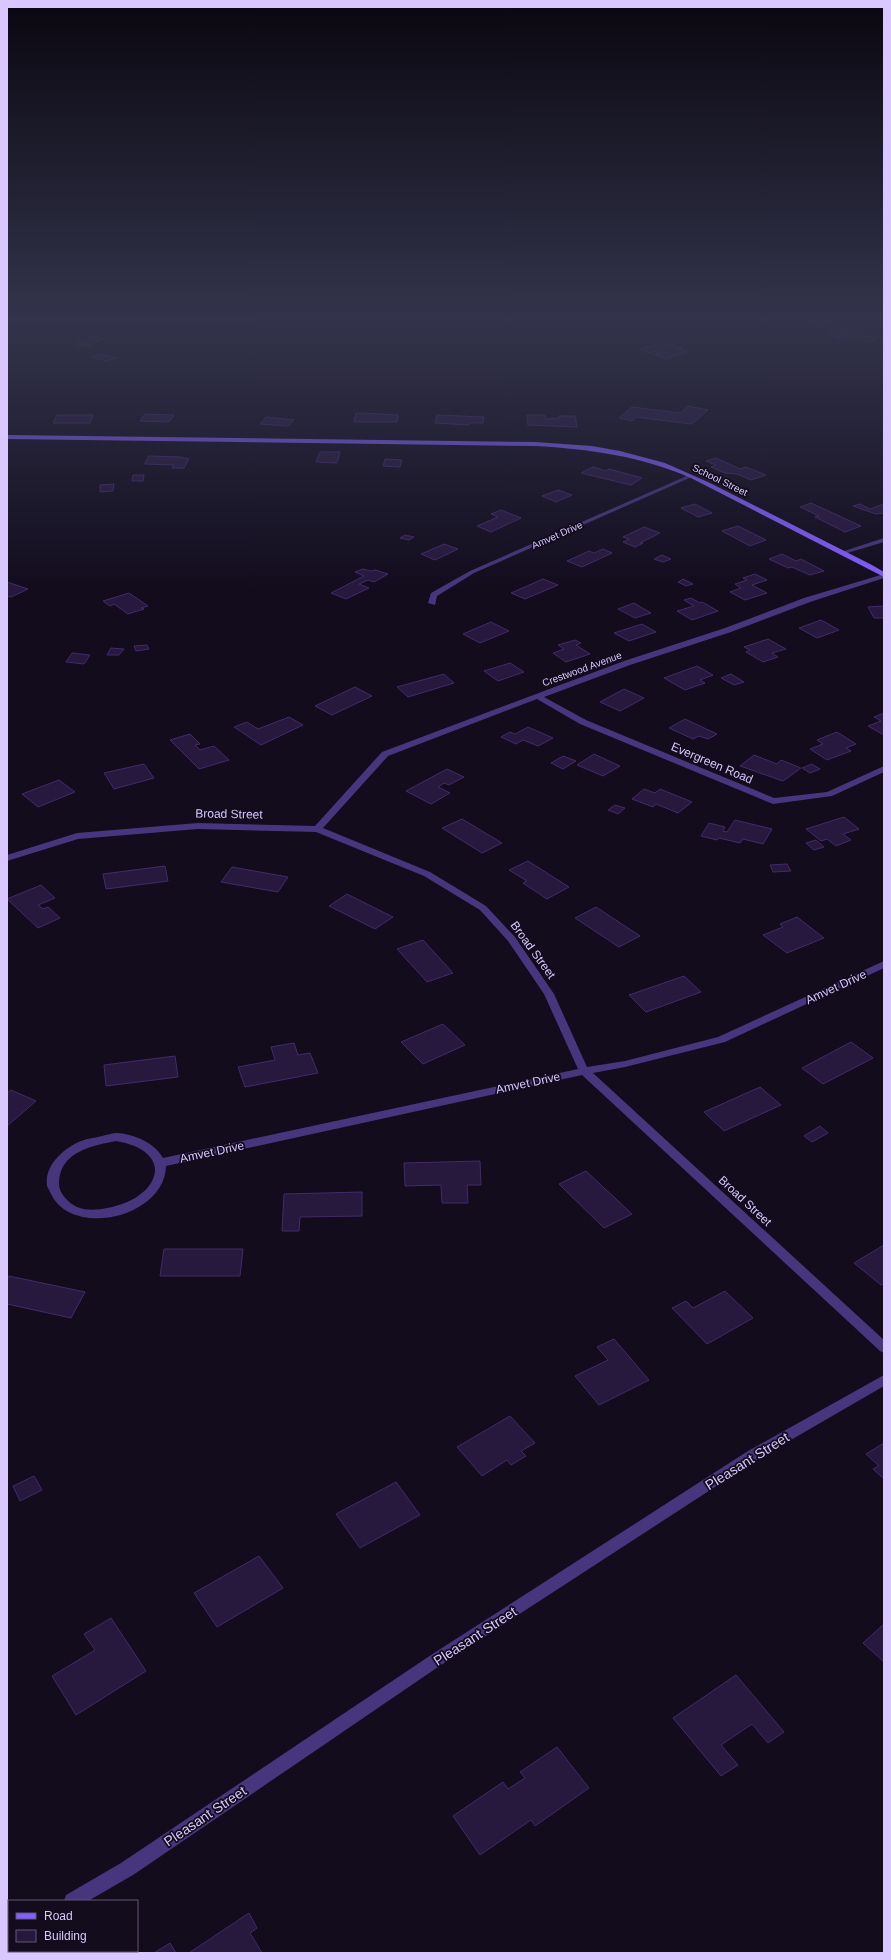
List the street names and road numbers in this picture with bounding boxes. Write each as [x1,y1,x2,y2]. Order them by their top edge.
street label: School Street [691,462,750,498]
street label: Amvet Drive [530,519,585,551]
street label: Crestwood Avenue [541,649,624,688]
street label: Evergreen Road [669,739,755,787]
street label: Broad Street [195,806,263,822]
street label: Broad Street [508,919,559,982]
street label: Amvet Drive [803,967,869,1007]
street label: Amvet Drive [495,1069,562,1097]
street label: Amvet Drive [179,1138,246,1166]
street label: Broad Street [716,1173,775,1230]
street label: Pleasant Street [702,1429,792,1493]
street label: Pleasant Street [430,1603,520,1669]
street label: Pleasant Street [161,1783,249,1849]

